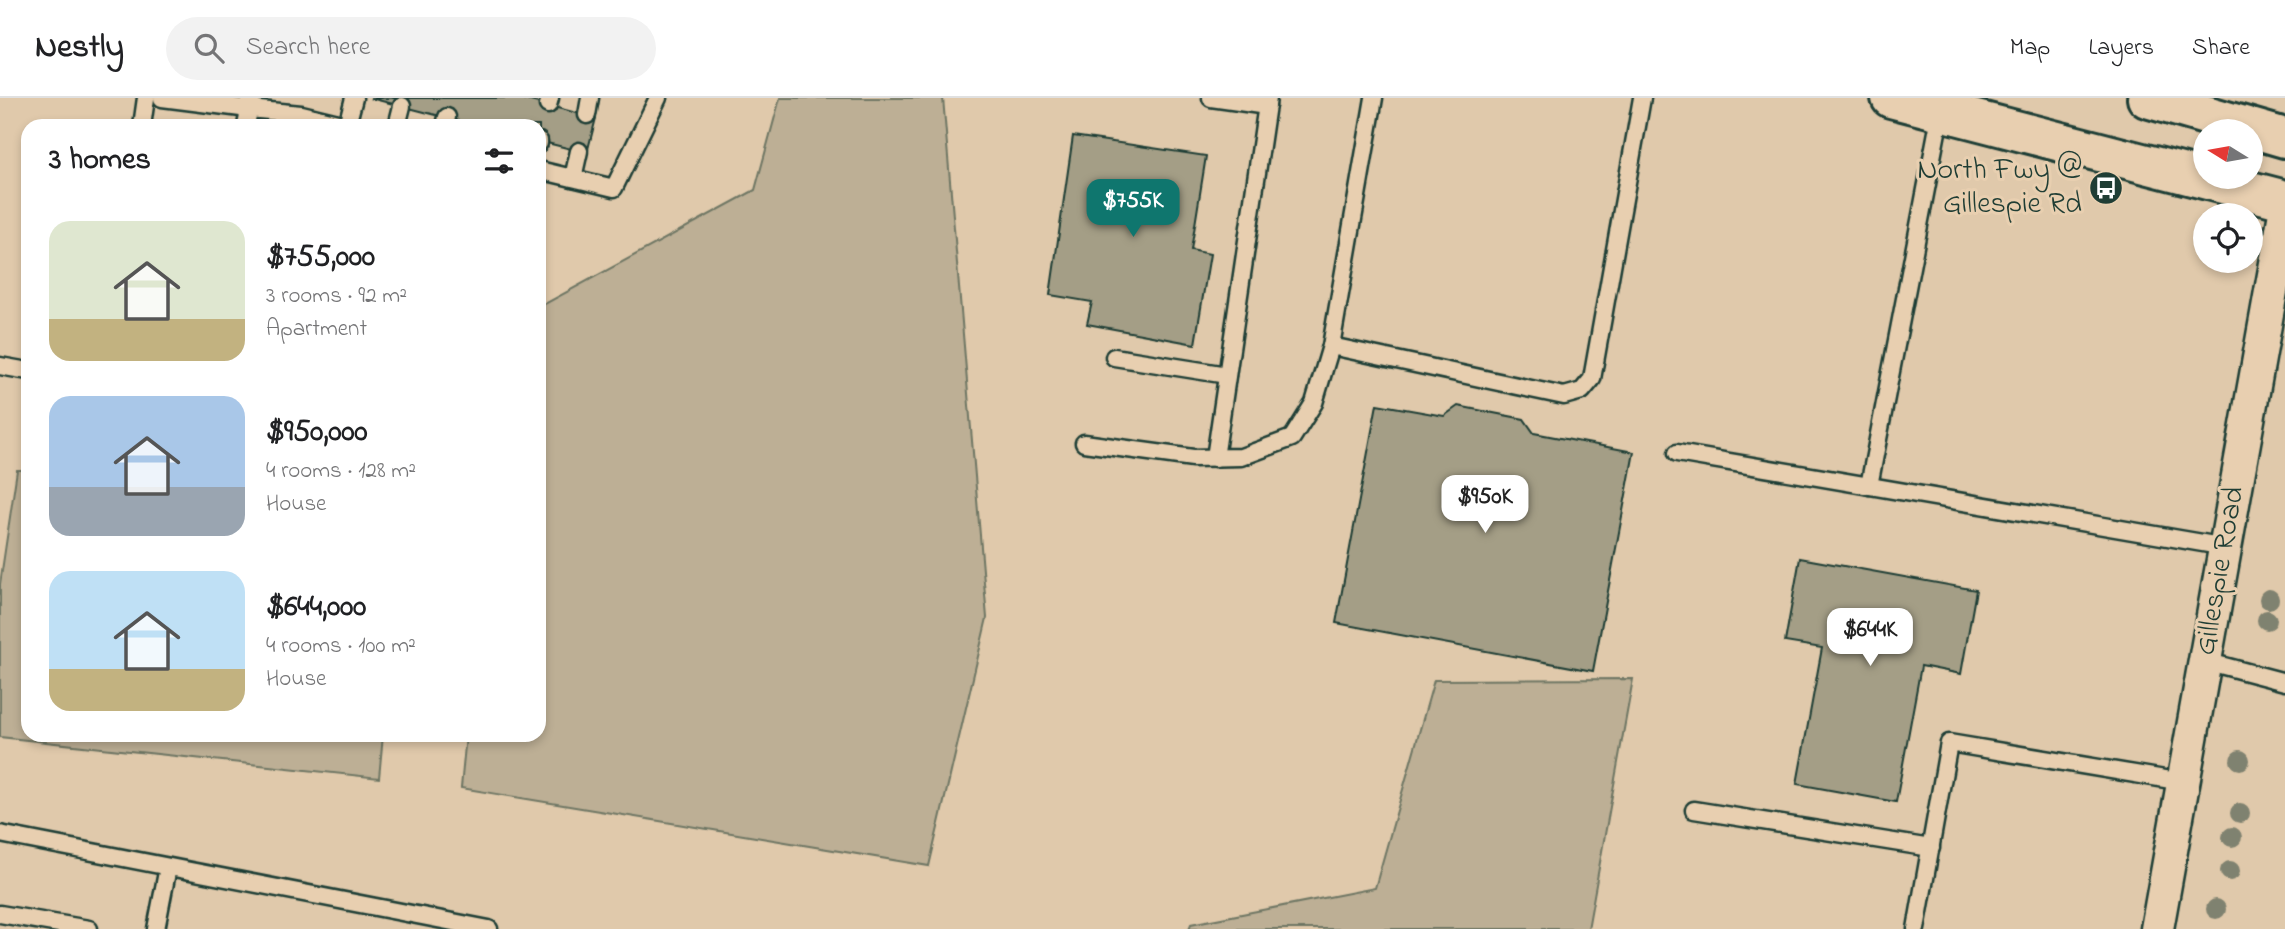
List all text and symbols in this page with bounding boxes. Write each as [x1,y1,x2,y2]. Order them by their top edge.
search box [166,17,656,80]
text: Nestly [35,24,124,72]
icon: search [190,29,228,67]
text: Search here [246,29,370,67]
text: Map [2010,31,2050,66]
text: Layers [2088,31,2154,66]
text: Share [2192,31,2250,66]
north arrow [2193,119,2263,189]
map controls [2193,119,2263,273]
text: 3 homes [49,139,151,183]
icon: filters [480,142,518,180]
place label: North Fwy @ Gillespie Rd [1917,149,2082,227]
bus stop icon: North Fwy @ Gillespie Rd [2087,169,2125,207]
pin: $755K [1084,180,1182,239]
text: $755K [1103,185,1163,218]
button: locate [2193,203,2263,273]
text: $755,000 [266,236,375,280]
icon: home [105,249,189,333]
text: 3 rooms · 92 m² [266,280,407,313]
text: Apartment [266,313,367,346]
text: $950,000 [266,411,367,455]
icon: home [105,424,189,508]
text: 4 rooms · 128 m² [266,455,416,488]
pin: $950K [1436,476,1534,535]
text: $950K [1457,481,1513,514]
street label: Gillespie Road [2184,483,2258,659]
text: House [266,488,326,521]
text: $644,000 [266,586,366,630]
icon: home [105,599,189,683]
pin: $644K [1821,608,1919,668]
text: $644K [1843,614,1897,647]
text: 4 rooms · 100 m² [266,630,416,663]
text: House [266,663,326,696]

